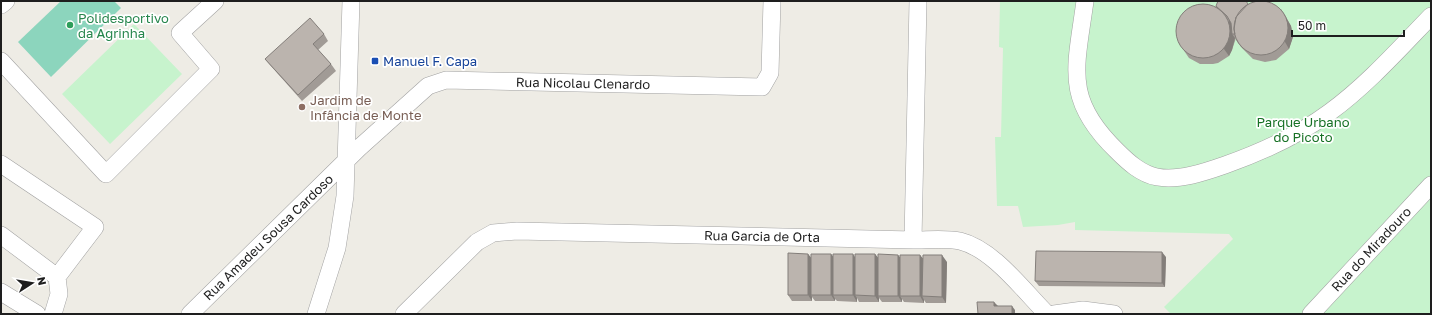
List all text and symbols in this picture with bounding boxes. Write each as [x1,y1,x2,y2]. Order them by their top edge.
place label: Polidesportivo da Agrinha [78,10,169,41]
scale bar [1292,12,1404,38]
text: 50 m [1298,18,1326,33]
marker: Polidesportivo da Agrinha [65,20,75,30]
place label: Manuel F. Capa [383,53,477,69]
marker: Manuel F. Capa [370,56,380,66]
street label: Rua Nicolau Clenardo [516,74,651,92]
place label: Jardim de Infância de Monte [310,92,421,123]
marker: Jardim de Infância de Monte [297,102,307,112]
park label: Parque Urbano do Picoto [1256,114,1350,145]
street label: Rua Amadeu Sousa Cardoso [200,171,336,303]
street label: Rua do Miradouro [1328,203,1414,294]
street label: Rua Garcia de Orta [704,227,820,245]
north arrow [12,263,52,303]
text: N [35,275,49,286]

